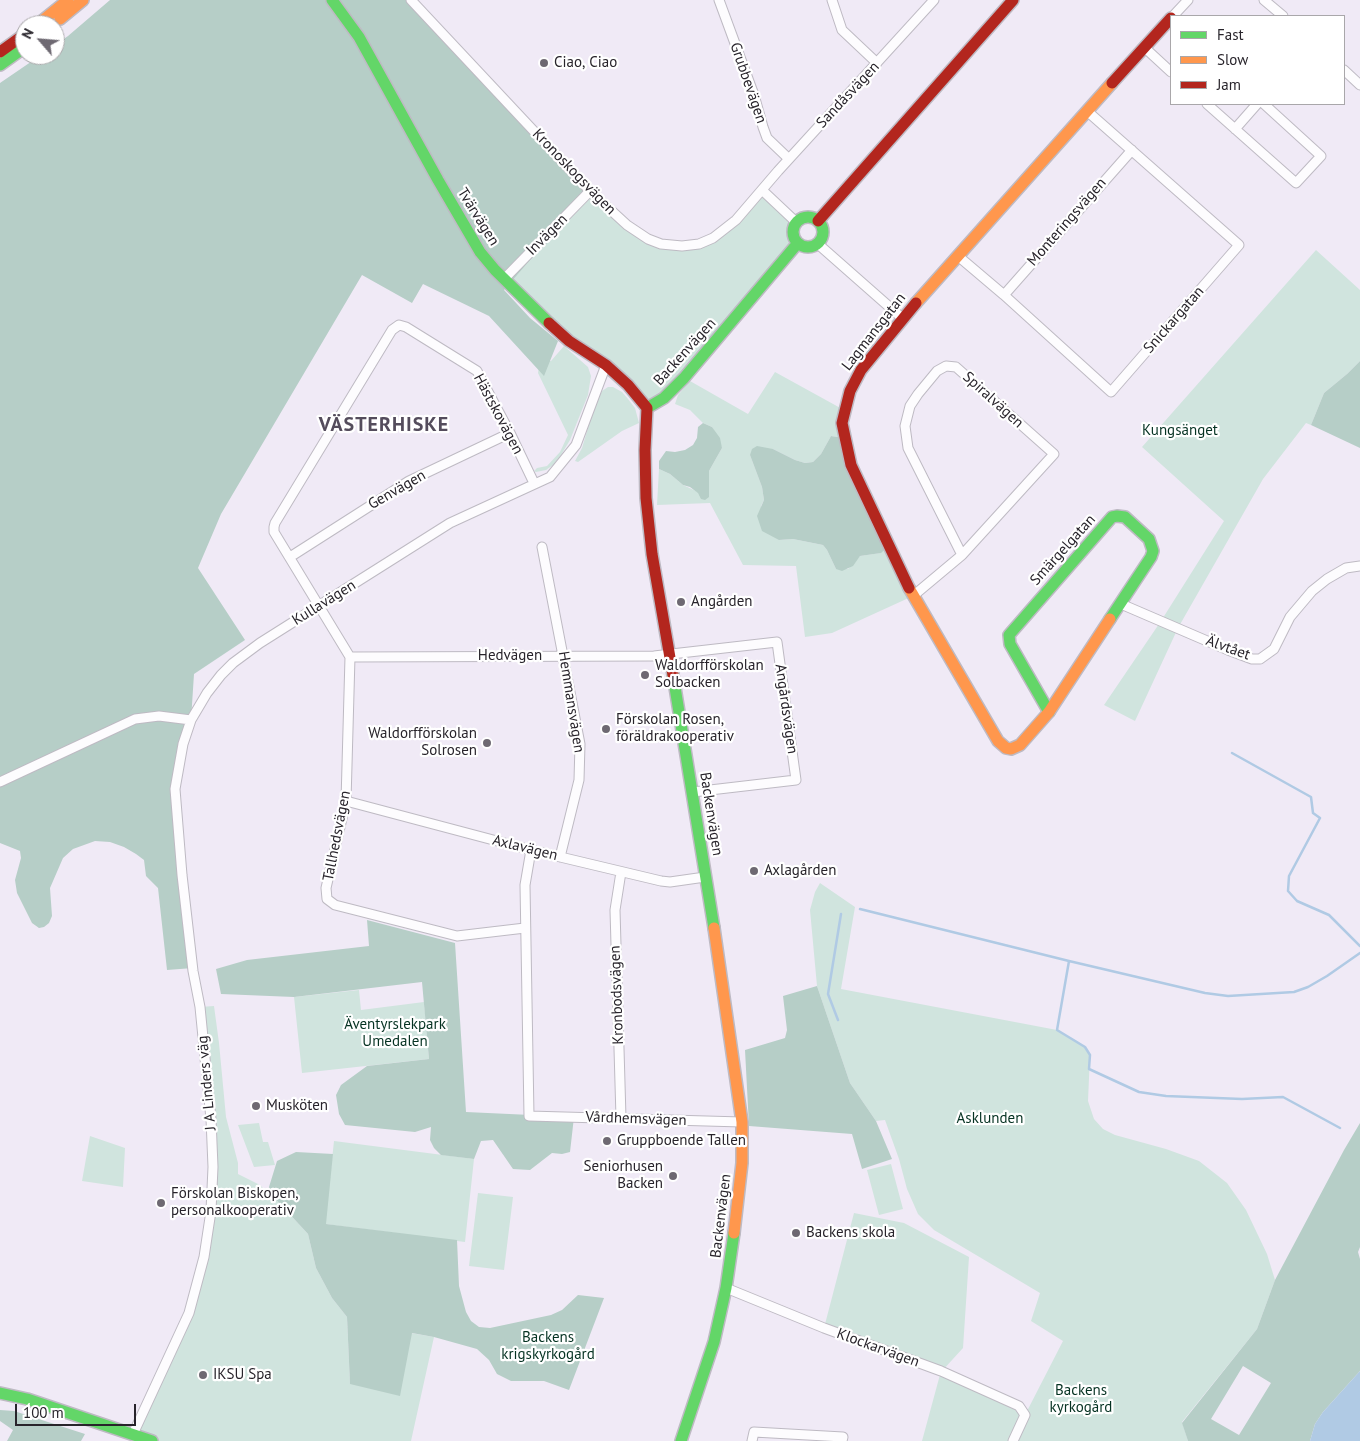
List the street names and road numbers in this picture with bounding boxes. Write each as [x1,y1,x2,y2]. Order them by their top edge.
street label: Grubbevägen [726,40,770,126]
street label: Sandåsvägen [813,58,883,132]
street label: Kronoskogsvägen [528,125,620,219]
street label: Monteringsvägen [1024,174,1110,270]
street label: Tvärvägen [453,185,503,249]
street label: Invägen [523,211,571,259]
street label: Snickargatan [1140,283,1208,357]
street label: Lagmansgatan [838,290,910,374]
street label: Backenvägen [650,315,720,389]
street label: Spiralvägen [959,368,1027,432]
street label: Hästskovägen [469,371,527,457]
street label: Genvägen [365,466,429,514]
street label: Smärgelgatan [1027,511,1099,589]
street label: Kullavägen [289,576,359,630]
street label: Älvtået [1203,632,1253,664]
street label: Hedvägen [478,647,542,665]
street label: Hemmansvägen [554,650,588,754]
street label: Angårdsvägen [771,663,801,755]
street label: Backenvägen [696,771,726,857]
street label: Tallhedsvägen [319,789,355,883]
street label: Axlavägen [491,831,559,865]
street label: Kronbodsvägen [606,945,628,1045]
street label: J A Linders väg [194,1035,220,1131]
street label: Vårdhemsvägen [585,1108,687,1130]
street label: Backenvägen [707,1173,735,1259]
street label: Klockarvägen [834,1325,922,1371]

